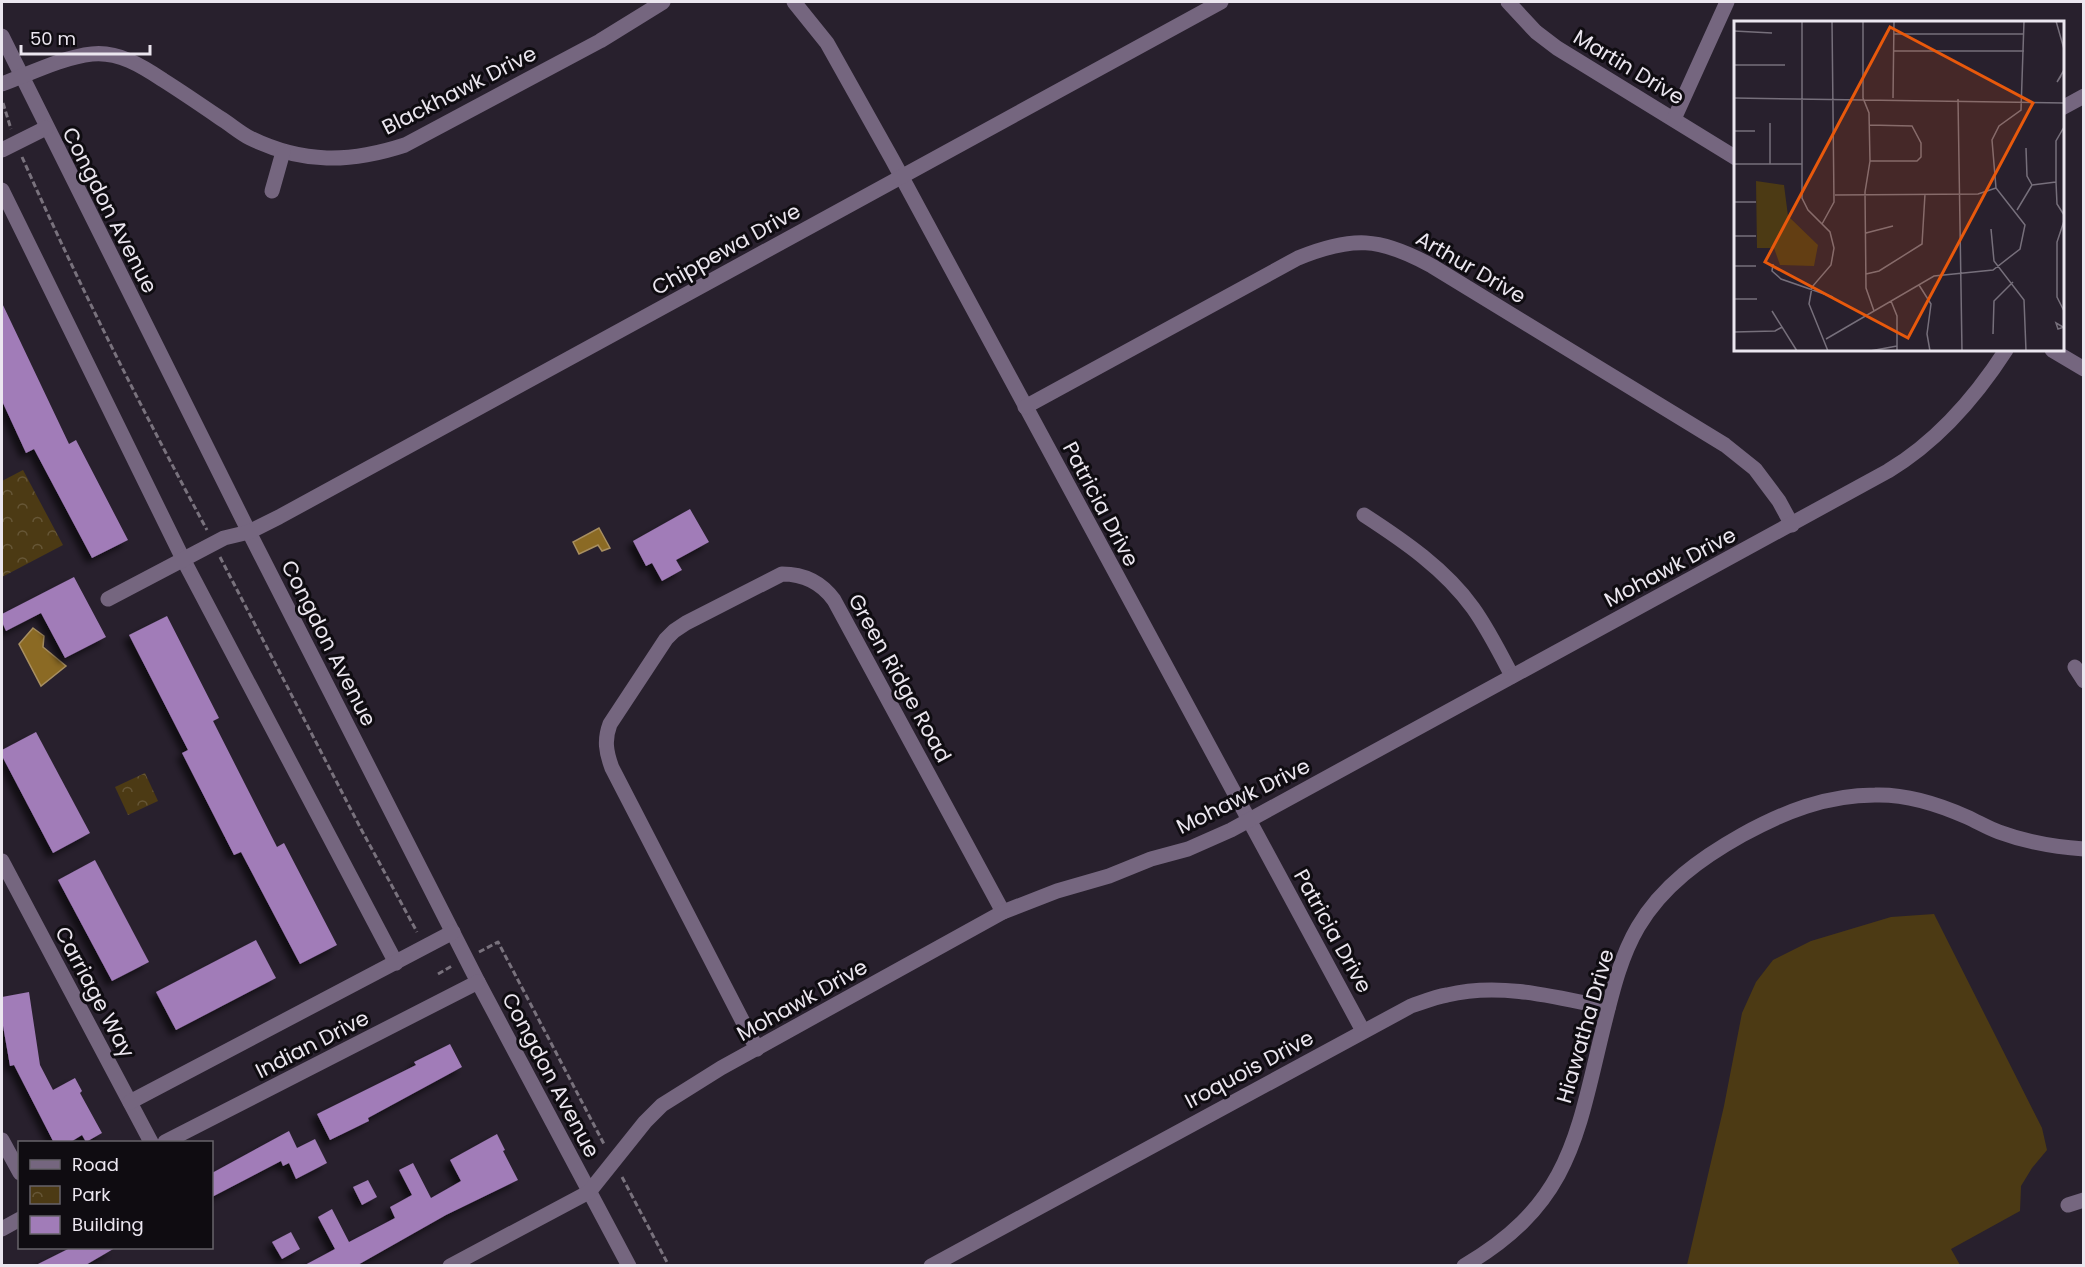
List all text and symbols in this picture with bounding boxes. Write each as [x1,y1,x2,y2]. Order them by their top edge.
scale bar [21,18,150,56]
inset map [1734,21,2064,351]
street label: Martin Drive [1568,22,1690,112]
text: 50 m [30,26,76,51]
street label: Blackhawk Drive [377,39,541,141]
street label: Congdon Avenue [56,122,164,298]
street label: Chippewa Drive [646,196,806,302]
street label: Arthur Drive [1411,224,1531,310]
street label: Patricia Drive [1056,437,1146,571]
street label: Mohawk Drive [1599,520,1741,614]
street label: Congdon Avenue [275,555,383,731]
street label: Green Ridge Road [842,588,958,768]
street label: Mohawk Drive [1171,751,1315,841]
street label: Patricia Drive [1287,864,1379,998]
street label: Carriage Way [48,921,142,1063]
street label: Hiawatha Drive [1549,946,1621,1106]
street label: Mohawk Drive [731,952,873,1048]
street label: Congdon Avenue [495,987,607,1163]
street label: Indian Drive [250,1003,374,1085]
street label: Iroquois Drive [1180,1023,1318,1115]
legend [18,1141,213,1249]
text: Road [72,1152,119,1177]
text: Park [72,1182,111,1207]
text: Building [72,1212,144,1237]

